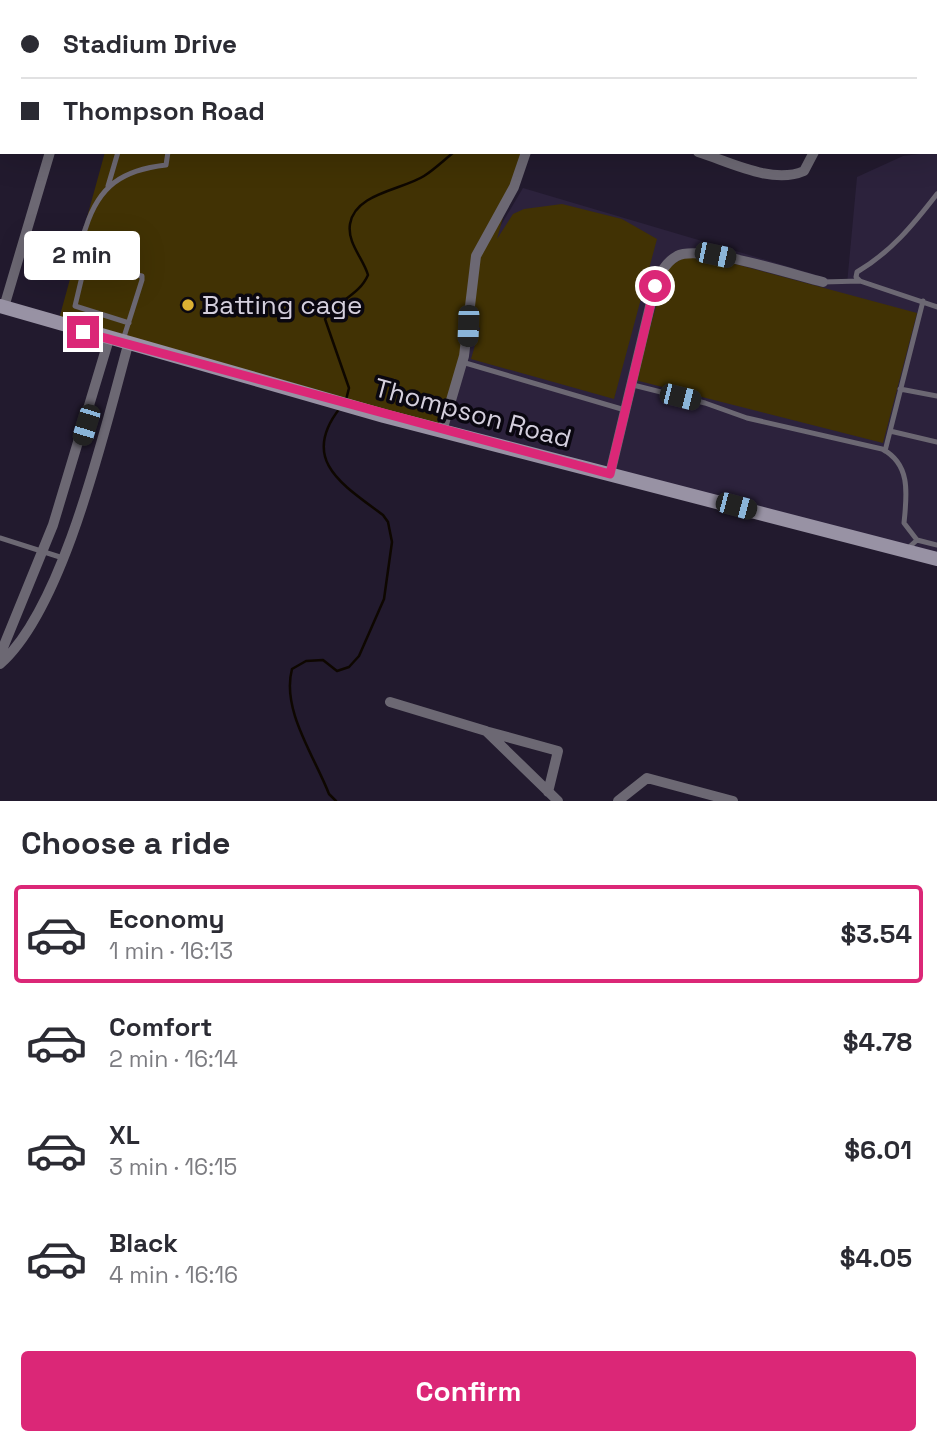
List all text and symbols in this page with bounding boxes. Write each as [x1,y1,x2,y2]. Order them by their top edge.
text: Stadium Drive [63,27,237,61]
text: Thompson Road [63,94,265,128]
callout: 2 min [25,230,141,280]
text: 2 min [52,240,112,270]
car [693,240,738,270]
route start [639,270,671,302]
place label: Batting cage [202,288,362,322]
marker: Batting cage [180,297,196,313]
car [457,305,480,347]
route end [67,316,99,348]
street label: Thompson Road [371,370,575,456]
car [658,382,703,412]
car [70,402,103,448]
car [713,490,760,522]
text: Choose a ride [21,823,231,863]
text: Economy [109,902,225,936]
icon: car [25,903,88,966]
text: $3.54 [841,917,912,951]
text: 1 min · 16:13 [109,936,233,966]
text: Comfort [109,1010,212,1044]
icon: car [25,1011,88,1074]
text: $4.78 [843,1025,912,1059]
text: 2 min · 16:14 [109,1044,238,1074]
text: XL [109,1118,140,1152]
icon: car [25,1119,88,1182]
text: $6.01 [844,1133,912,1167]
text: 3 min · 16:15 [109,1152,237,1182]
text: Black [109,1226,178,1260]
icon: car [25,1227,88,1290]
text: $4.05 [840,1241,912,1275]
text: 4 min · 16:16 [109,1260,238,1290]
button: Confirm [21,1351,916,1431]

